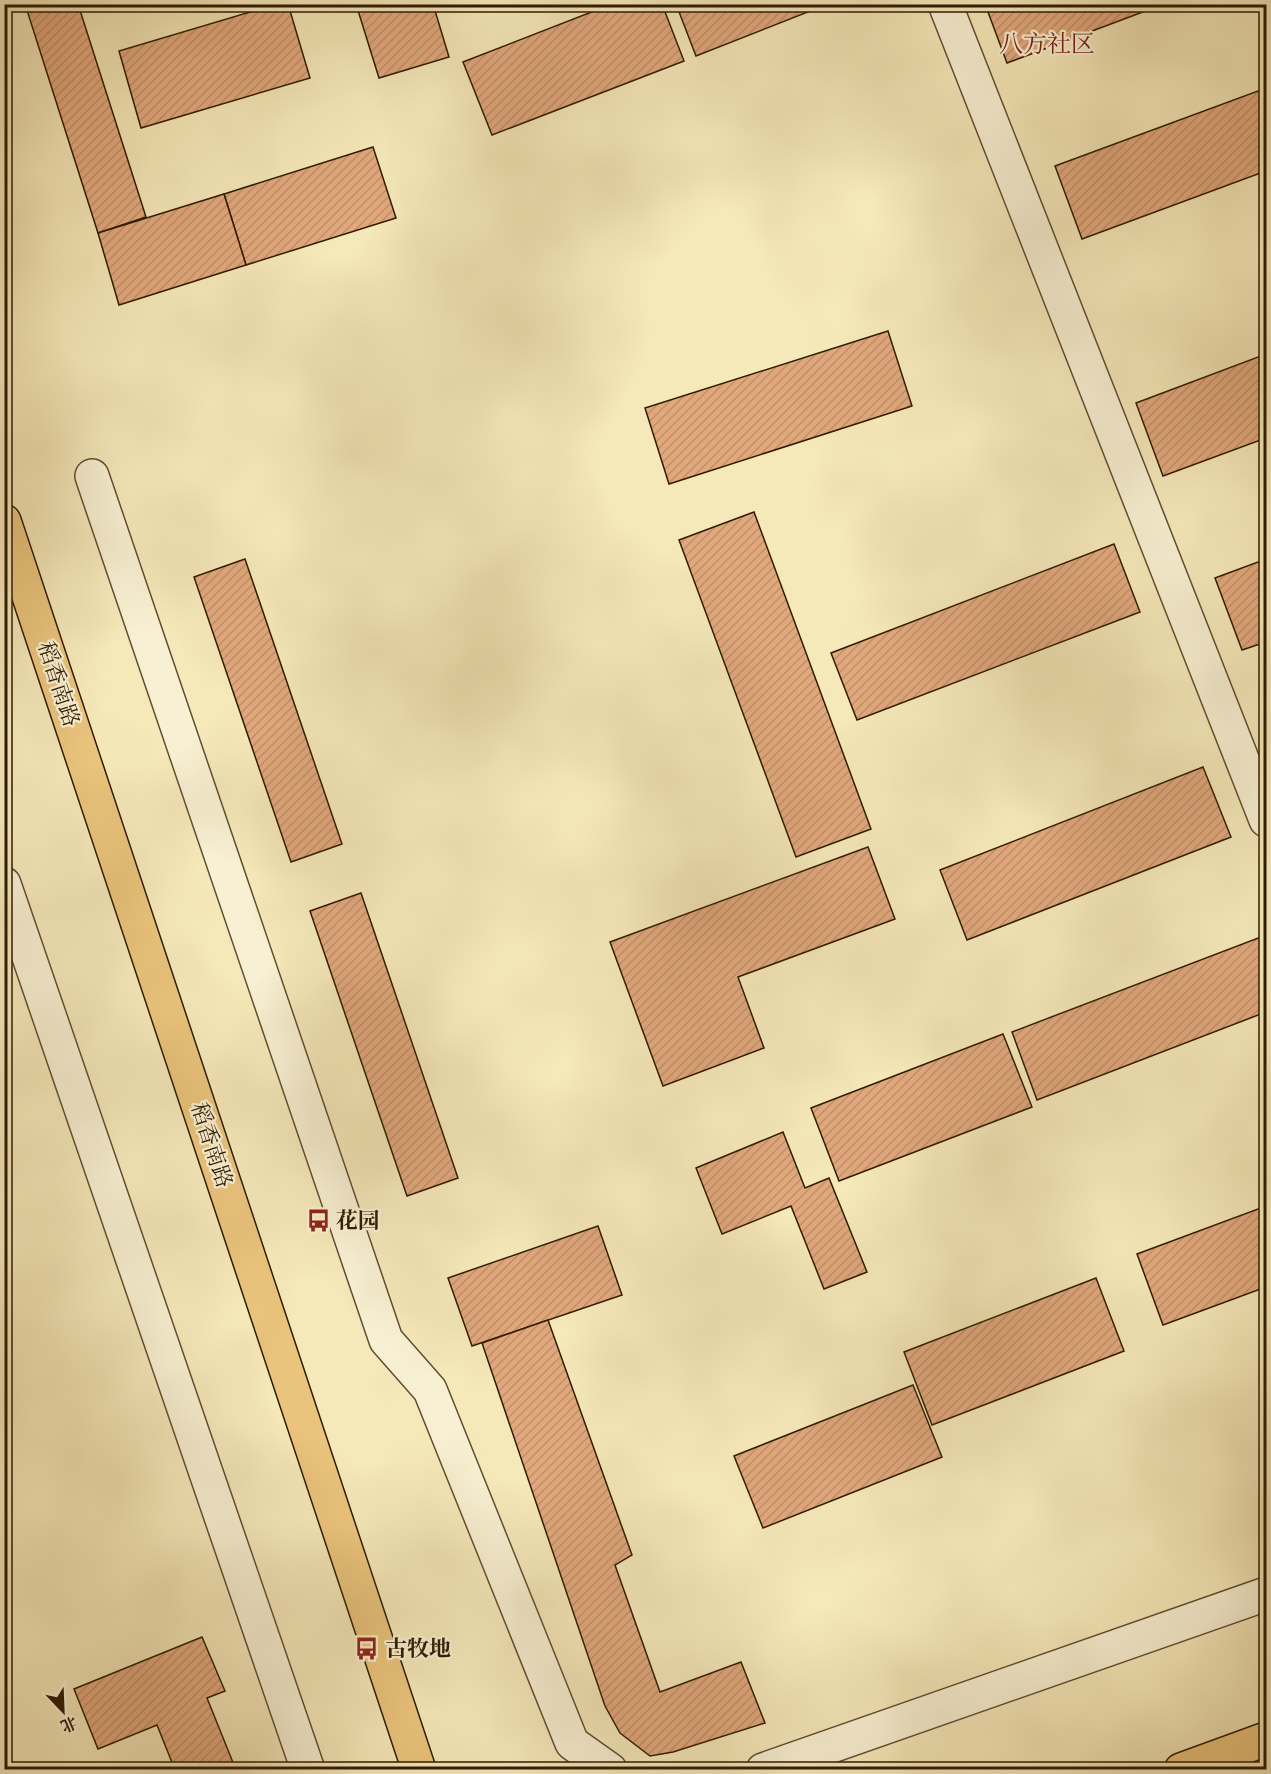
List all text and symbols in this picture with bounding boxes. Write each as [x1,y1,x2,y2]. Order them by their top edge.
district label: 八方社区 [999,29,1095,59]
street label: 稻香南路 [33,638,85,730]
street label: 稻香南路 [186,1099,238,1191]
bus stop icon: 花园 [305,1207,331,1233]
place label: 花园 [336,1207,380,1234]
bus stop icon: 古牧地 [354,1635,380,1661]
place label: 古牧地 [385,1635,451,1662]
north arrow [33,1681,93,1741]
text: 北 [58,1712,80,1736]

